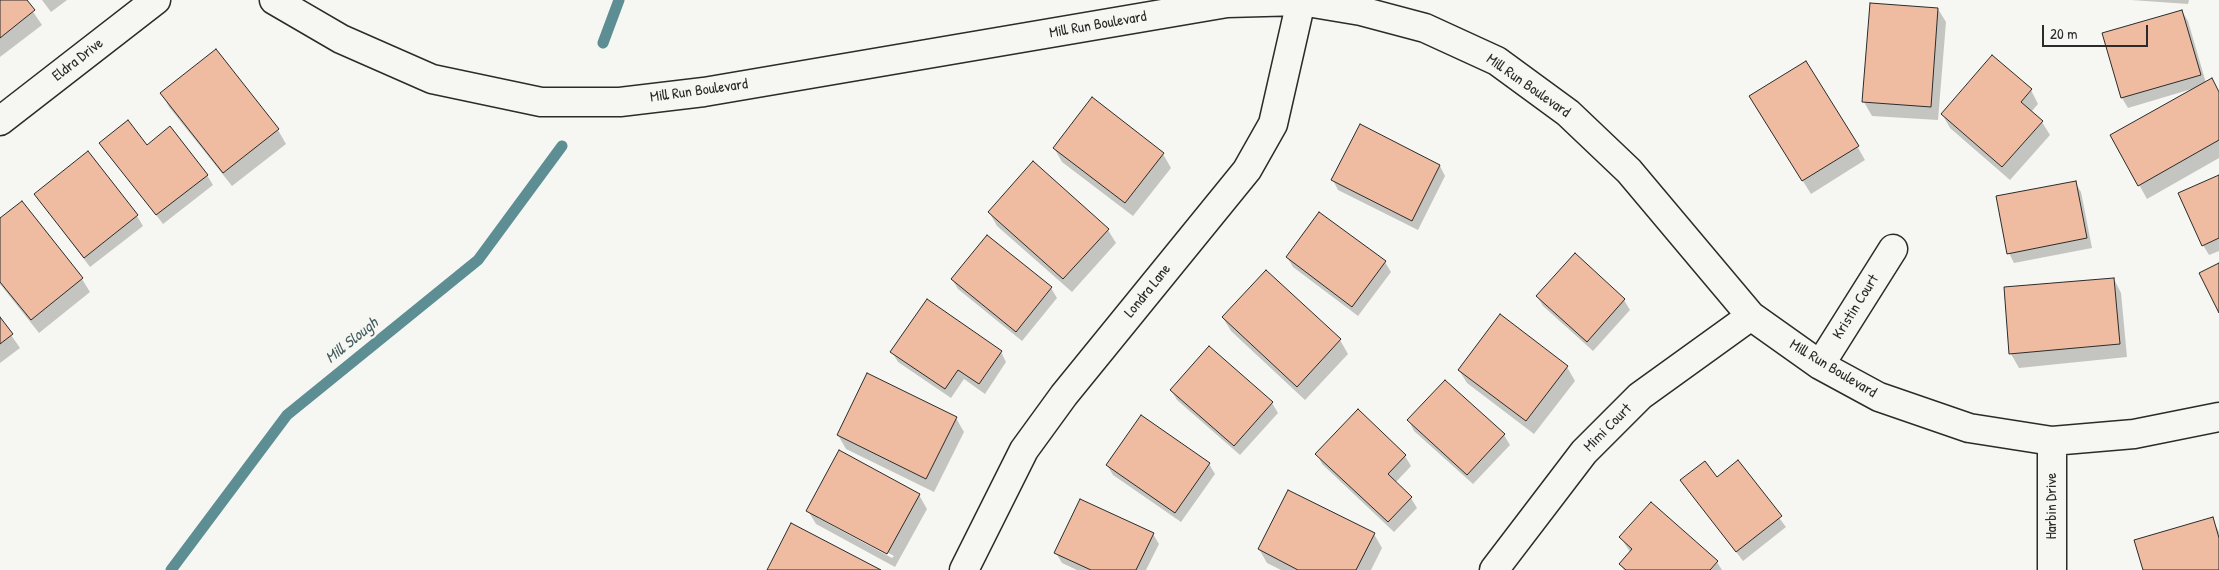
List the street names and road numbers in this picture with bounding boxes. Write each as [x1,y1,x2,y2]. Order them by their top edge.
street label: Mill Run Boulevard [1048,8,1148,42]
street label: Eldra Drive [49,34,107,86]
street label: Mill Run Boulevard [1483,50,1573,122]
street label: Mill Run Boulevard [649,75,749,107]
street label: Londra Lane [1121,261,1175,321]
street label: Kristin Court [1829,271,1883,343]
street label: Mill Run Boulevard [1786,336,1880,402]
street label: Mimi Court [1580,400,1636,456]
street label: Harbin Drive [2043,473,2061,539]

